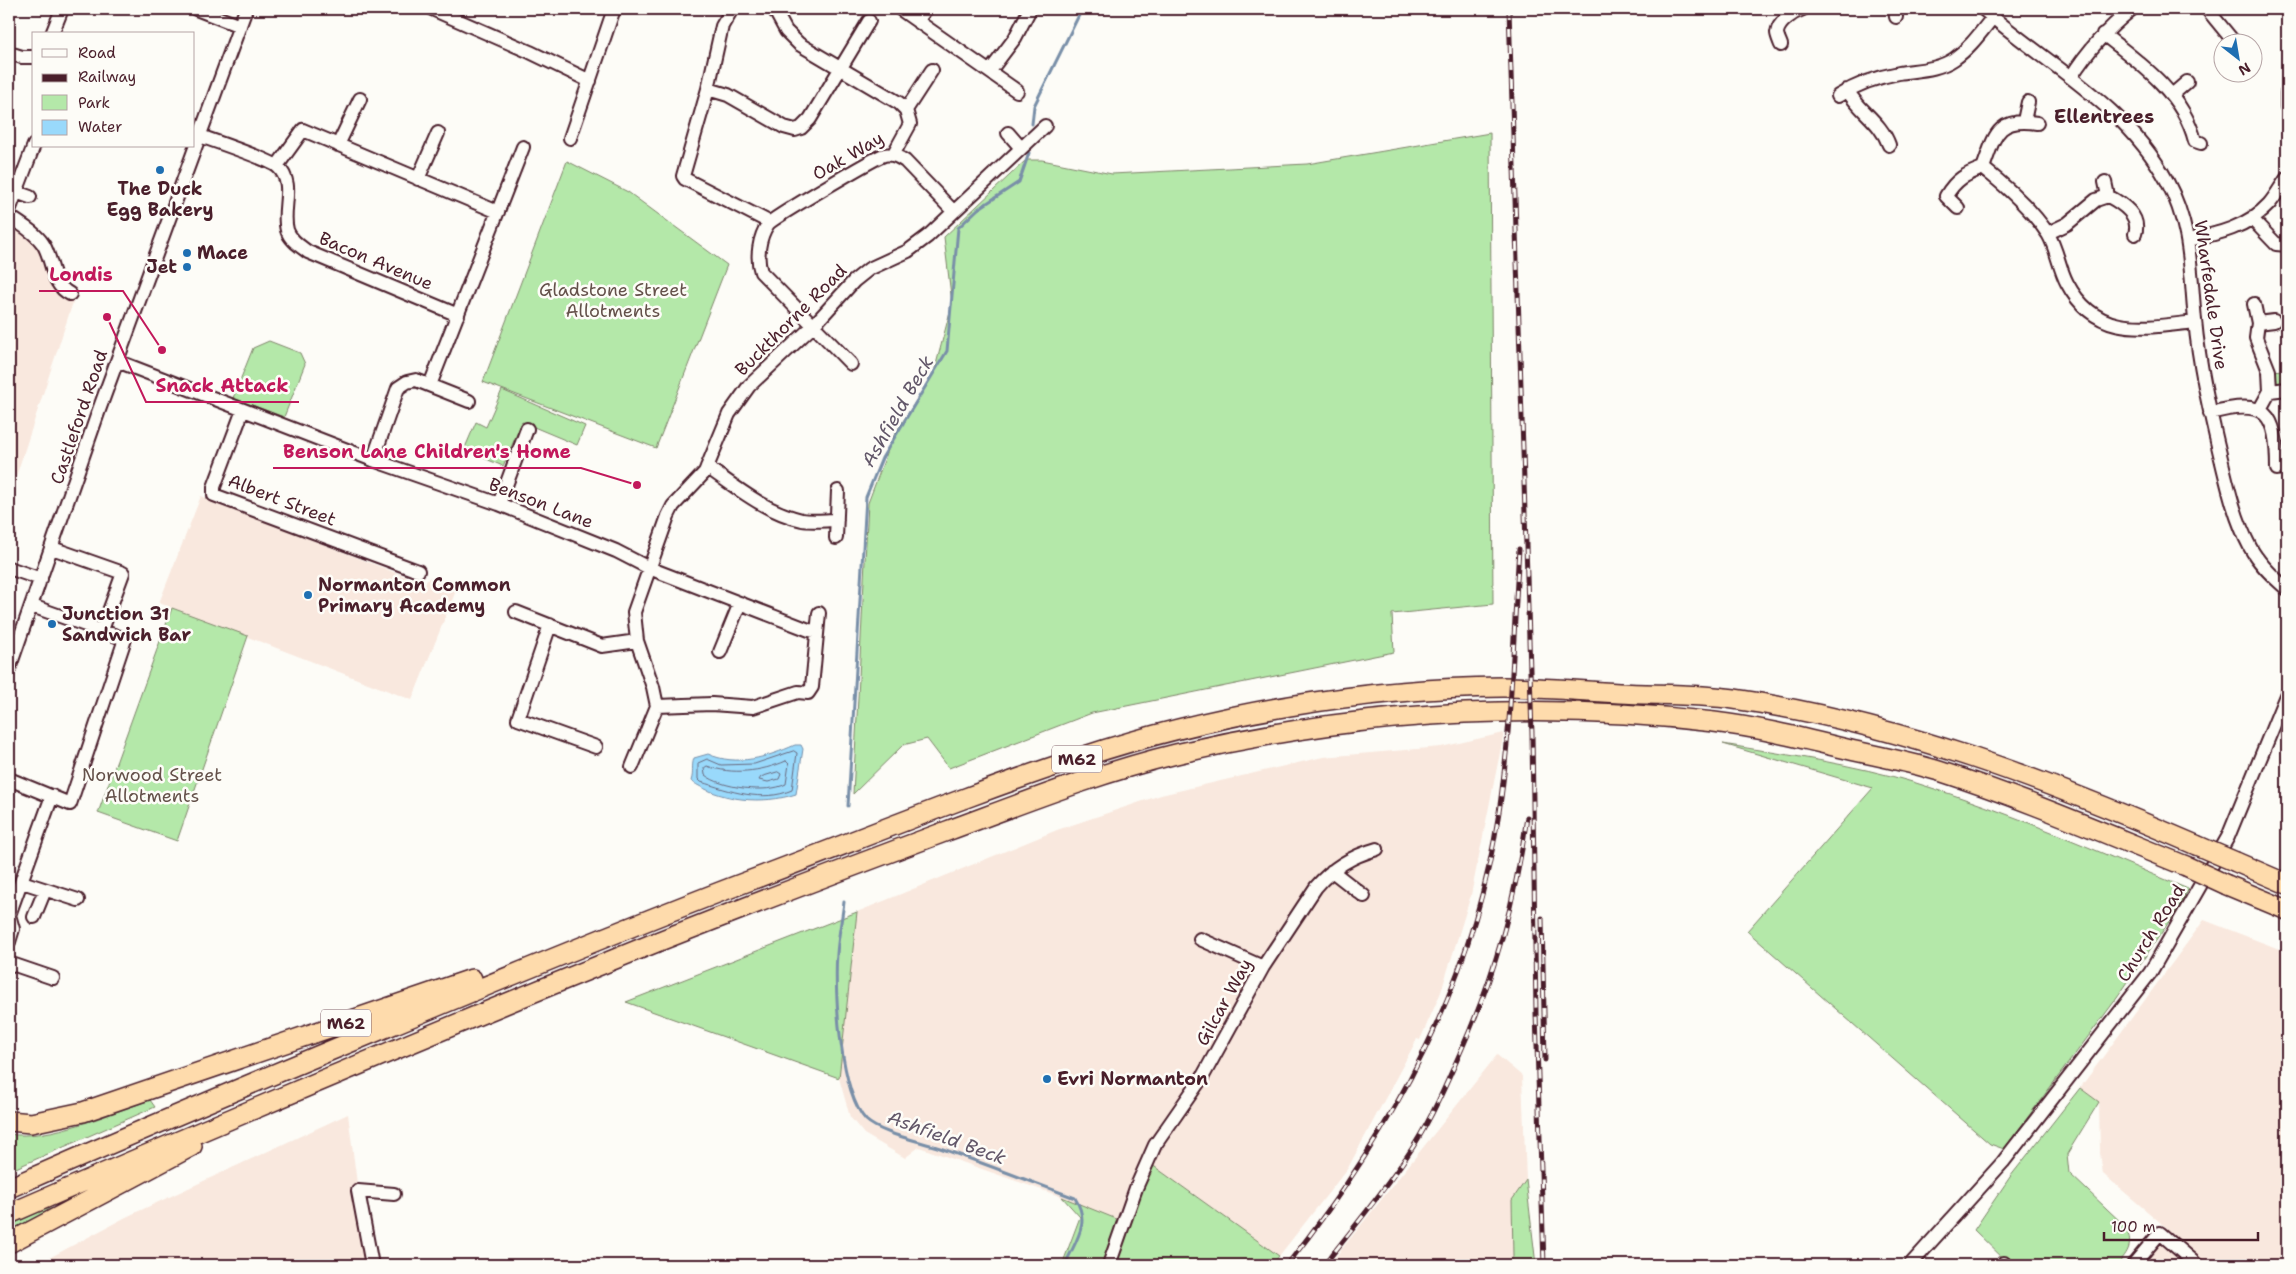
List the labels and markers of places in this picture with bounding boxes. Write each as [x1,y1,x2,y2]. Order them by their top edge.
marker: The Duck Egg Bakery [154,164,166,176]
place label: The Duck Egg Bakery [106,177,214,222]
place label: Mace [197,241,248,265]
marker: Mace [181,247,193,259]
place label: Jet [146,255,177,279]
callout: Londis [39,257,123,291]
marker: Jet [181,261,193,273]
callout: Snack Attack [146,368,299,402]
callout: Benson Lane Children's Home [273,434,581,468]
place label: Normanton Common Primary Academy [318,573,511,618]
marker: Normanton Common Primary Academy [302,589,314,601]
place label: Junction 31 Sandwich Bar [62,602,191,647]
marker: Junction 31 Sandwich Bar [46,618,58,630]
place label: Evri Normanton [1057,1067,1208,1091]
marker: Evri Normanton [1041,1073,1053,1085]

